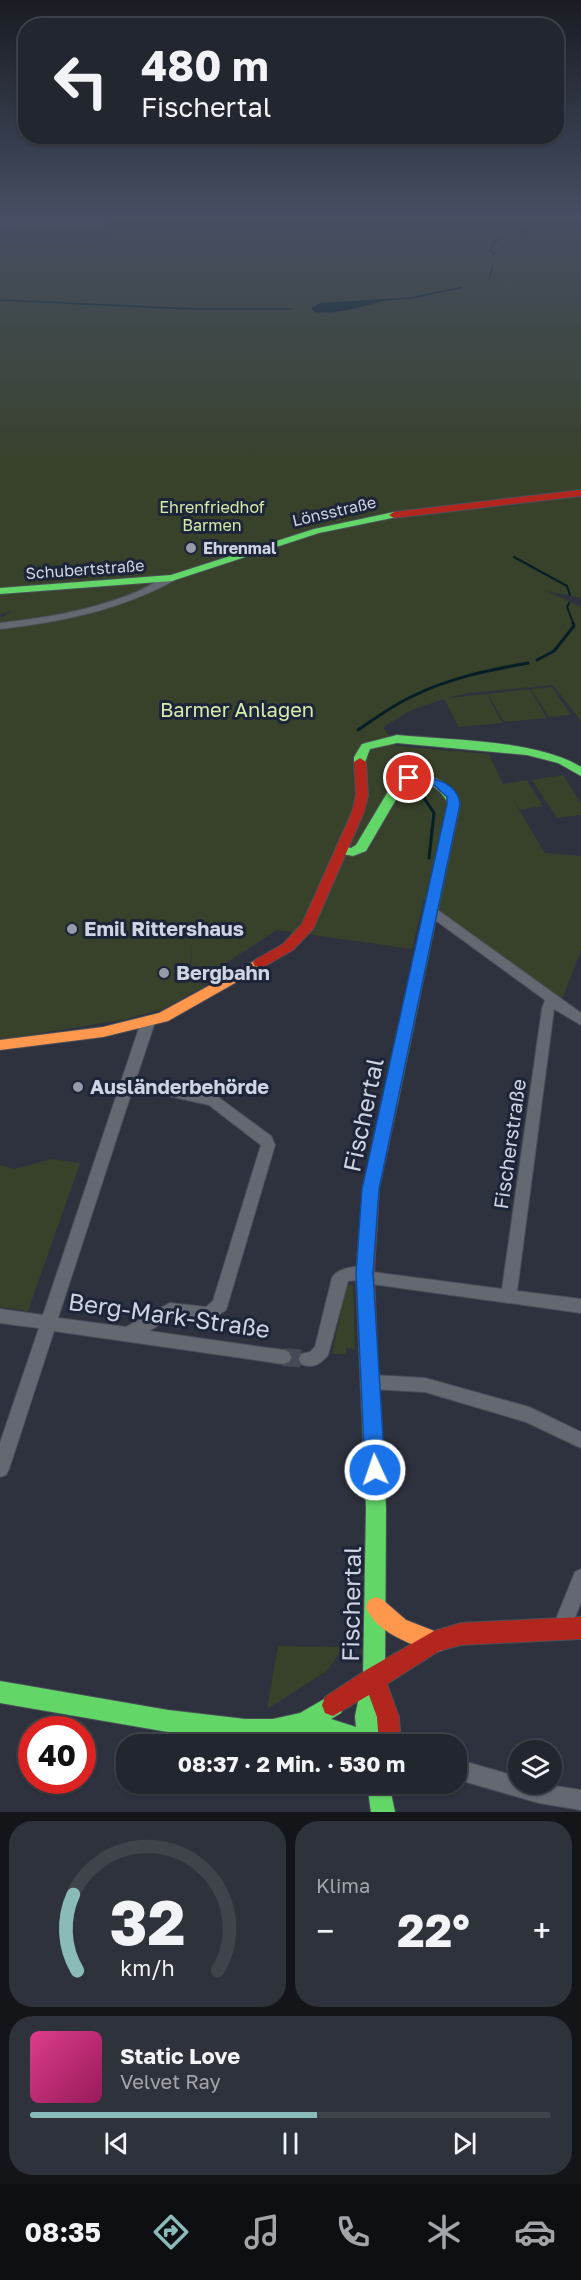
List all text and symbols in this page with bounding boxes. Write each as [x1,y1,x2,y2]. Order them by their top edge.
text: 480 m [141,40,269,90]
icon: left [42,42,120,120]
text: Fischertal [141,91,271,123]
street label: Lönsstraße [290,492,378,530]
park label: Ehrenfriedhof Barmen [159,497,265,535]
place label: Ehrenmal [203,538,277,558]
marker: Ehrenmal [184,541,198,555]
street label: Schubertstraße [25,555,145,583]
park label: Barmer Anlagen [160,697,314,721]
pin [383,752,434,803]
icon: arrive [392,761,425,794]
place label: Emil Rittershaus [84,916,244,940]
marker: Emil Rittershaus [65,922,79,936]
place label: Bergbahn [176,960,270,984]
marker: Bergbahn [157,966,171,980]
street label: Fischertal [336,1055,389,1174]
place label: Ausländerbehörde [90,1074,269,1098]
street label: Fischerstraße [488,1077,530,1210]
marker: Ausländerbehörde [71,1080,85,1094]
street label: Berg-Mark-Straße [67,1286,272,1343]
position arrow [343,1438,407,1502]
street label: Fischertal [335,1546,366,1662]
speed limit sign: 40 [18,1716,96,1794]
map controls [508,1740,562,1794]
button: layers [508,1740,562,1794]
text: 08:37 · 2 Min. · 530 m [178,1750,405,1777]
text: Klima [316,1873,370,1897]
text: 32 [109,1884,186,1959]
text: 22° [397,1903,470,1957]
text: − [316,1911,334,1950]
text: + [533,1911,551,1950]
text: km/h [120,1955,175,1981]
text: Static Love [120,2042,240,2069]
text: Velvet Ray [120,2069,221,2093]
icon: previous [100,2127,133,2160]
icon: pause [274,2127,307,2160]
icon: next [448,2127,481,2160]
icon: directions [150,2211,192,2253]
icon: music [241,2211,283,2253]
icon: phone [332,2211,374,2253]
icon: climate [423,2211,465,2253]
icon: car [514,2211,556,2253]
text: 08:35 [25,2216,101,2248]

